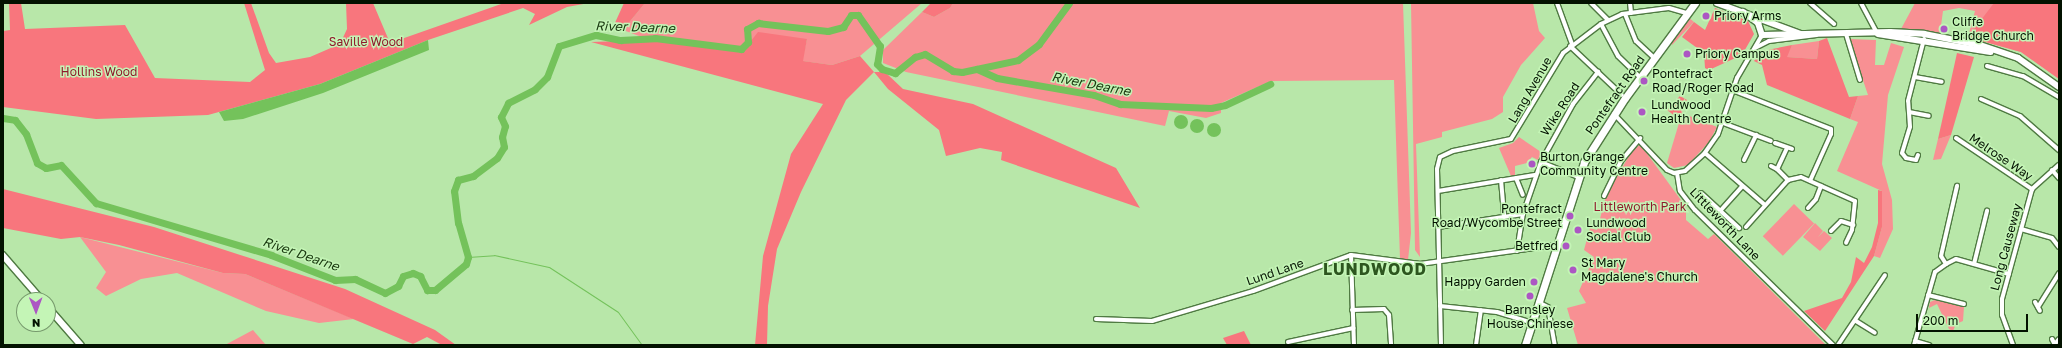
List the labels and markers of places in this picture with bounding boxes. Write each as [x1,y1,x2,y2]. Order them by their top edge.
place label: Priory Arms [1714,9,1781,23]
marker: Priory Arms [1701,11,1711,21]
place label: Cliffe Bridge Church [1952,15,2034,43]
marker: Cliffe Bridge Church [1939,24,1949,34]
place label: Priory Campus [1695,47,1779,61]
marker: Priory Campus [1682,49,1692,59]
place label: Pontefract Road/Roger Road [1652,67,1754,95]
marker: Pontefract Road/Roger Road [1639,76,1649,86]
place label: Lundwood Health Centre [1651,98,1731,126]
marker: Lundwood Health Centre [1636,106,1648,118]
place label: Burton Grange Community Centre [1540,150,1648,178]
marker: Burton Grange Community Centre [1527,159,1537,169]
place label: Pontefract Road/Wycombe Street [1432,202,1562,230]
marker: Pontefract Road/Wycombe Street [1565,211,1575,221]
place label: Lundwood Social Club [1586,216,1651,244]
marker: Lundwood Social Club [1573,225,1583,235]
place label: Betfred [1515,239,1558,253]
marker: Betfred [1561,241,1571,251]
place label: St Mary Magdalene's Church [1581,256,1698,284]
marker: St Mary Magdalene's Church [1568,265,1578,275]
place label: Happy Garden [1444,275,1526,289]
marker: Happy Garden [1529,277,1539,287]
marker: Barnsley House Chinese [1525,291,1535,301]
place label: Barnsley House Chinese [1487,303,1573,331]

